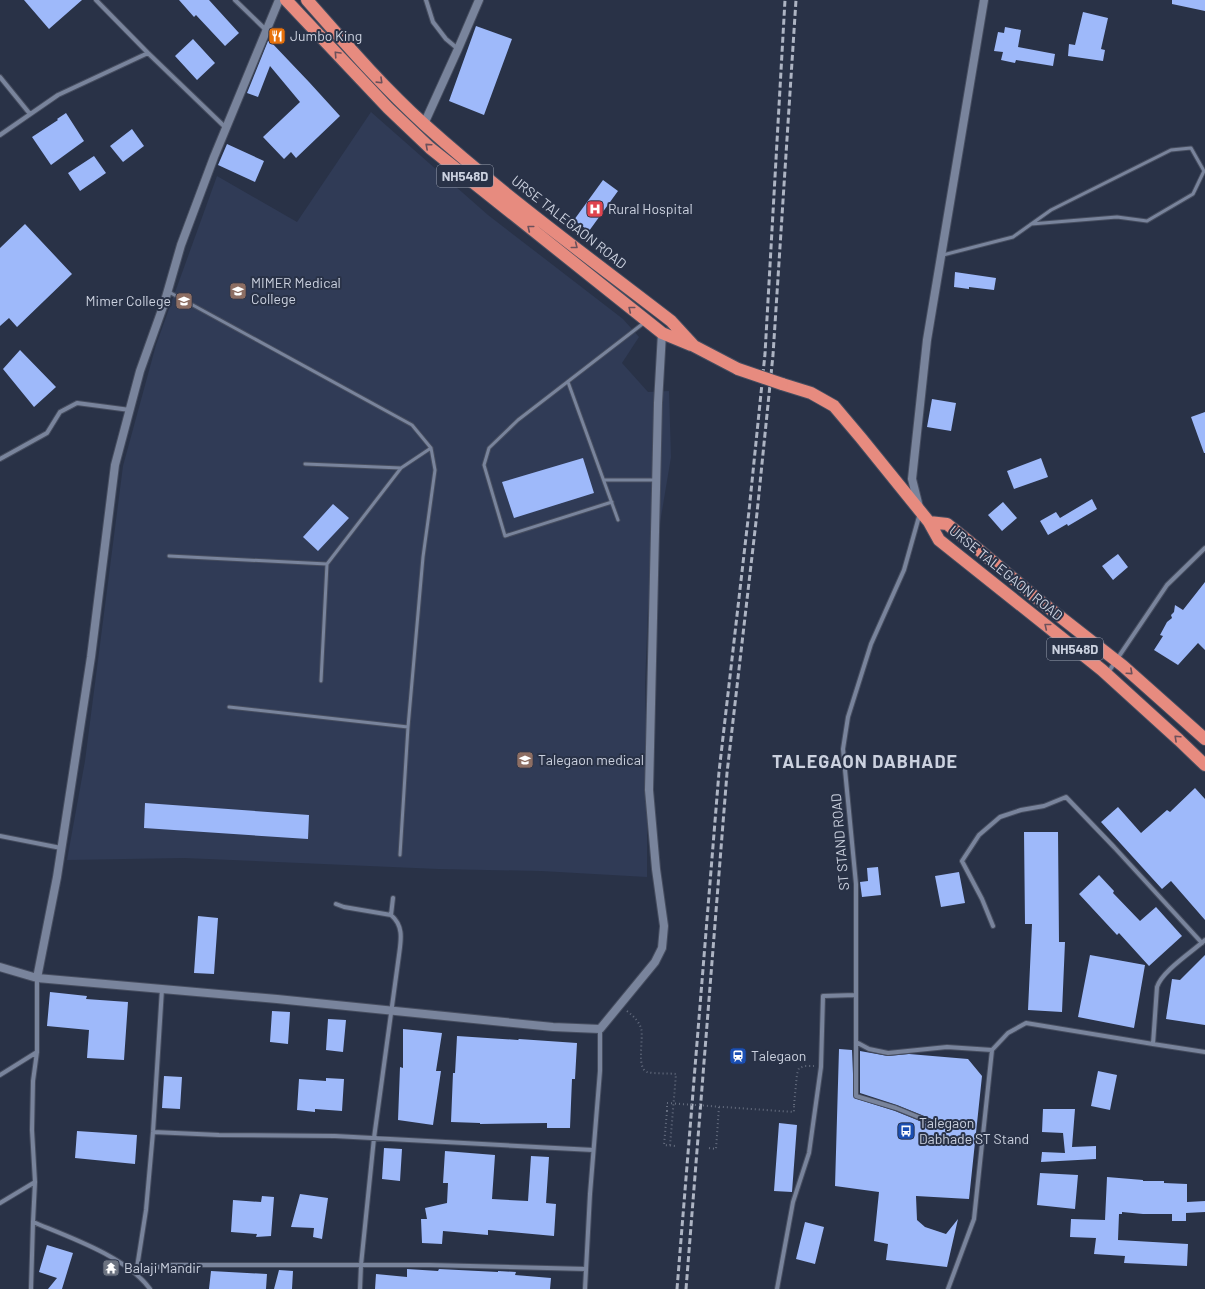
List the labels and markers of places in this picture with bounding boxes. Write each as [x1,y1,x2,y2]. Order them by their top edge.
restaurant icon: Jumbo King [267,26,287,46]
place label: Jumbo King [290,27,362,44]
hospital icon: Rural Hospital [585,199,605,219]
place label: Rural Hospital [608,200,693,217]
place label: MIMER Medical College [251,274,341,307]
school or university icon: MIMER Medical College [228,281,248,301]
school or university icon: Mimer College [174,291,194,311]
place label: Mimer College [86,292,171,309]
school or university icon: Talegaon medical [515,750,535,770]
place label: Talegaon medical [538,751,644,768]
station icon: Talegaon [728,1046,748,1066]
place label: Talegaon [751,1047,806,1064]
place label: Talegaon Dabhade ST Stand [919,1114,1029,1147]
bus stop icon: Talegaon Dabhade ST Stand [896,1121,916,1141]
temple icon: Balaji Mandir [101,1258,121,1278]
place label: Balaji Mandir [124,1259,201,1276]

